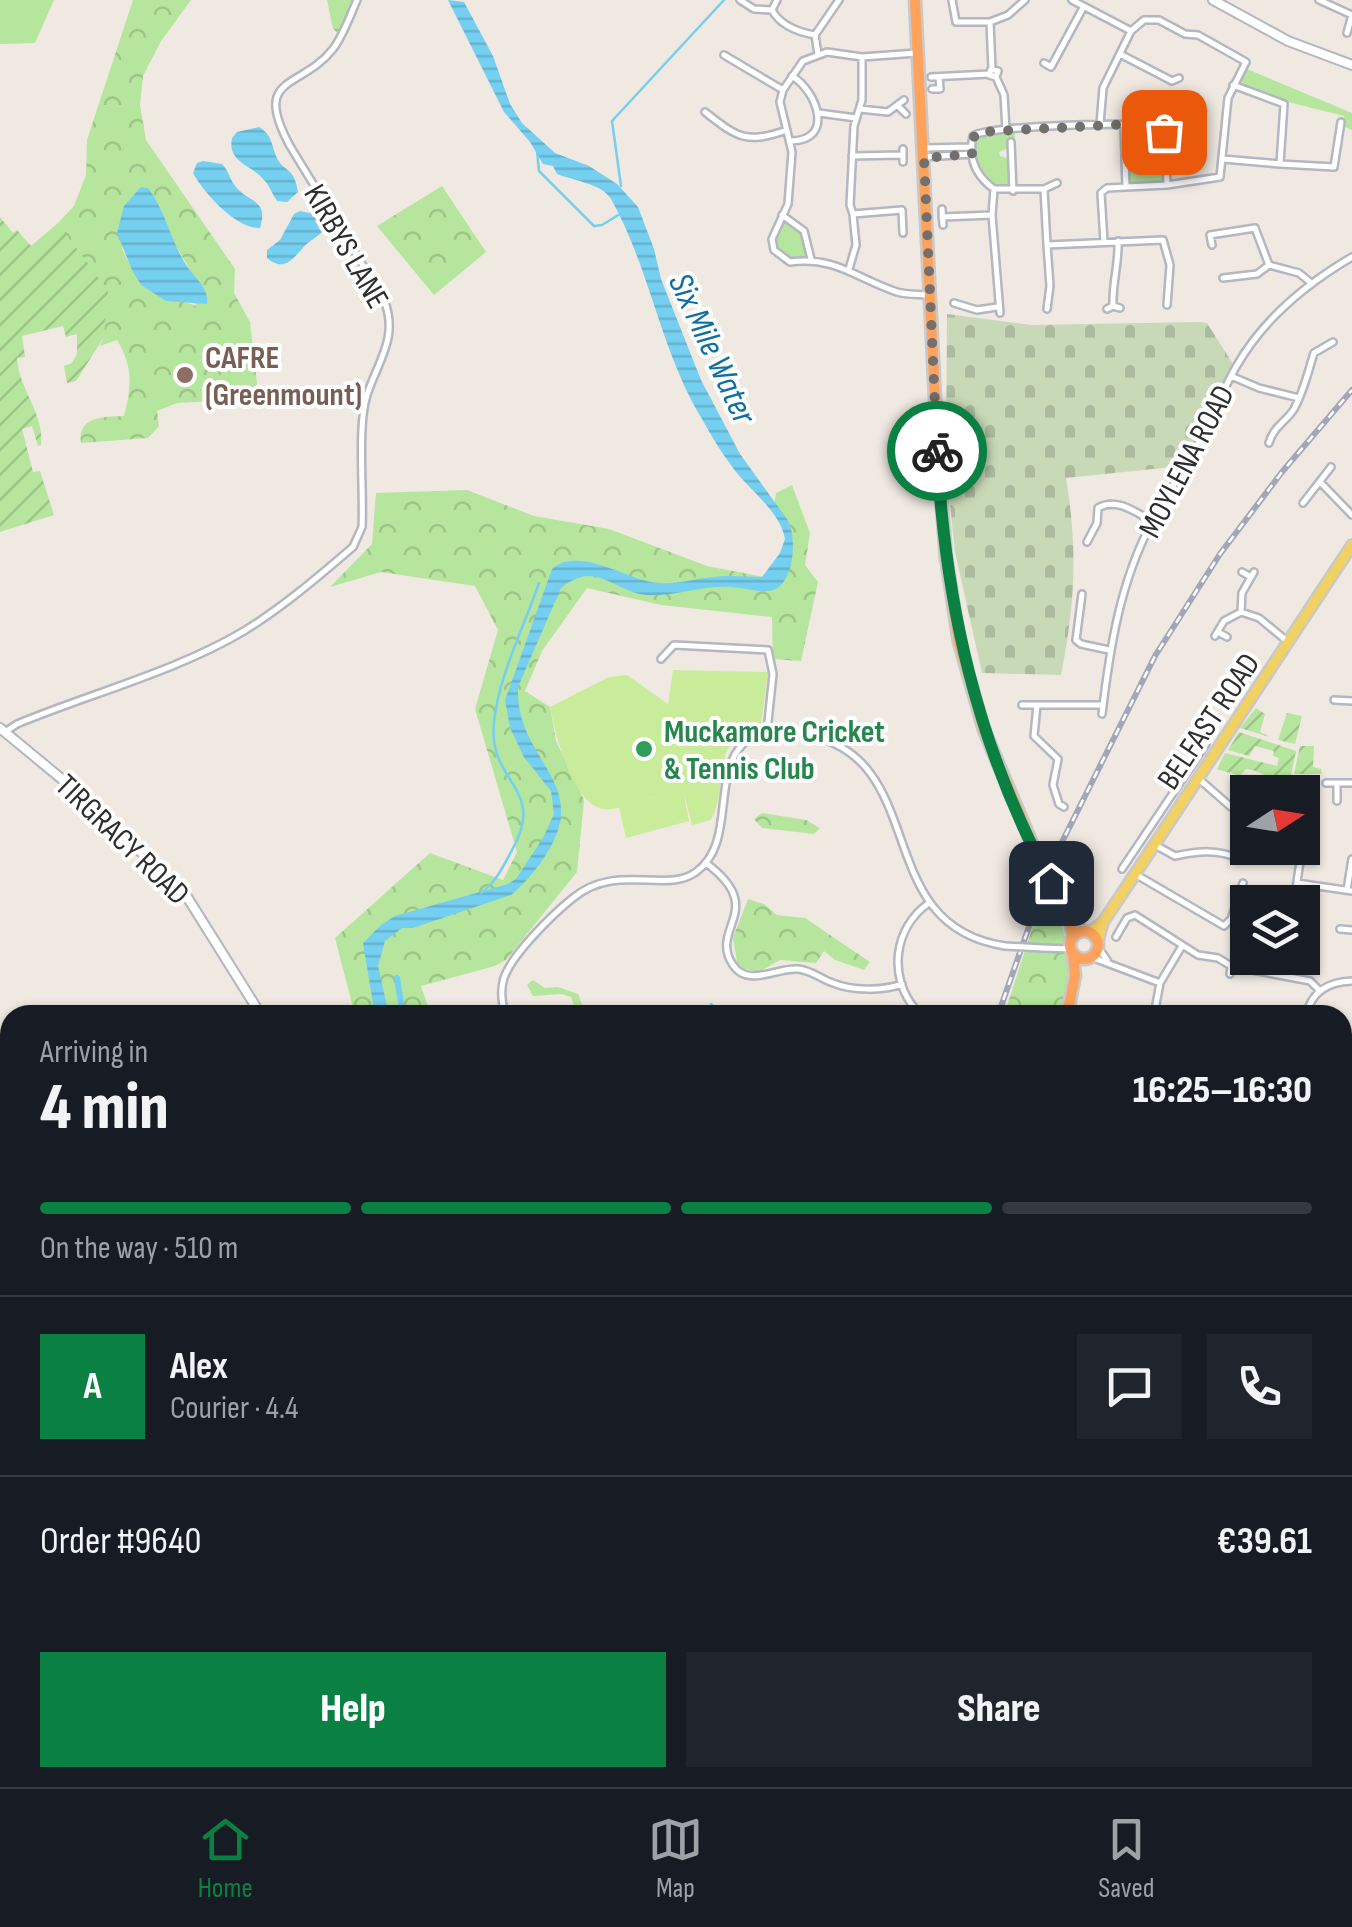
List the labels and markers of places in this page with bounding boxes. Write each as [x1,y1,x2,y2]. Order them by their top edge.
pin [1122,90,1207,175]
place label: CAFRE (Greenmount) [205,339,362,415]
marker: CAFRE (Greenmount) [174,364,196,386]
place label: Muckamore Cricket & Tennis Club [664,713,885,789]
marker: Muckamore Cricket & Tennis Club [633,738,655,760]
pin [1009,841,1094,926]

